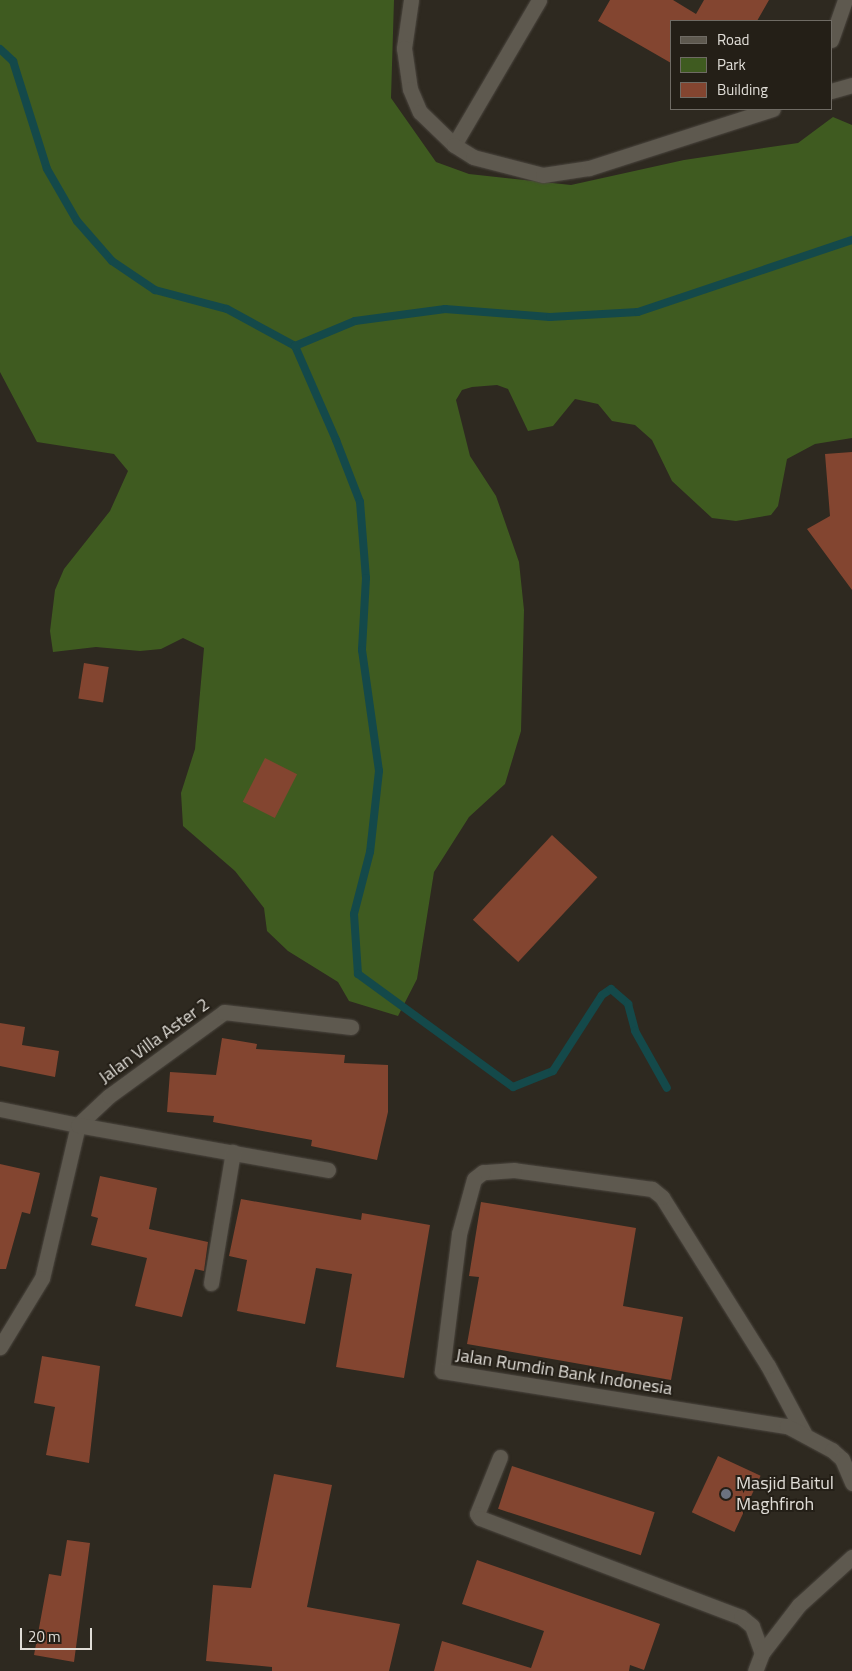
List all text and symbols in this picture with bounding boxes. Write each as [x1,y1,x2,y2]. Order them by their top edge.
legend [670,20,832,110]
text: Road [717,28,749,51]
text: Park [717,53,746,76]
text: Building [717,78,768,101]
street label: Jalan Villa Aster 2 [94,994,214,1088]
street label: Jalan Rumdin Bank Indonesia [454,1344,674,1400]
place label: Masjid Baitul Maghfiroh [736,1473,834,1516]
marker: Masjid Baitul Maghfiroh [720,1488,732,1500]
scale bar [22,1618,95,1650]
text: 20 m [28,1625,61,1648]

